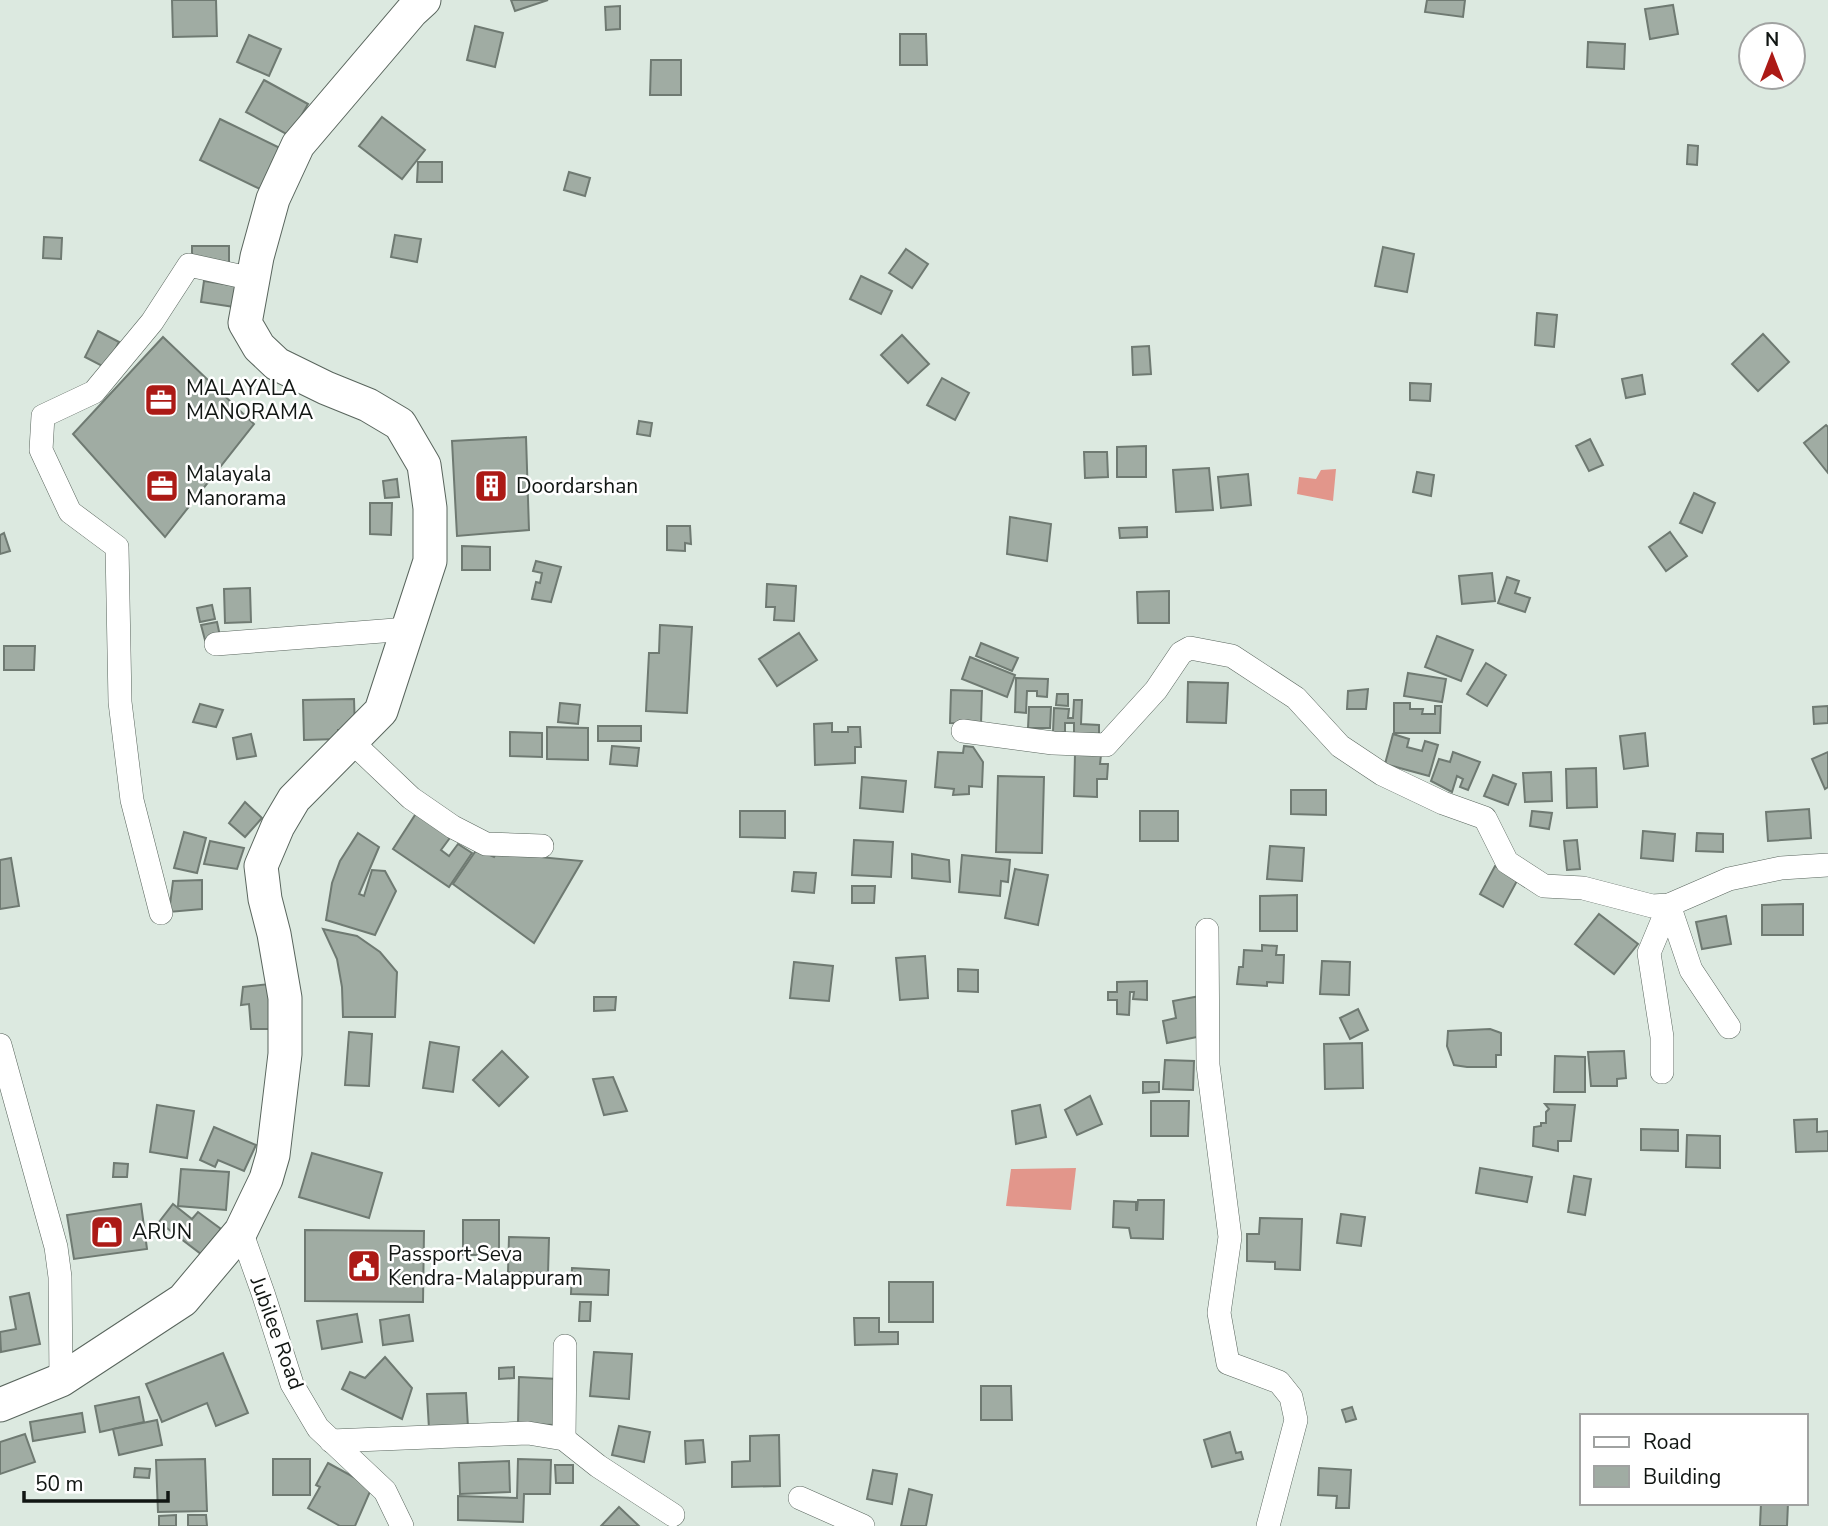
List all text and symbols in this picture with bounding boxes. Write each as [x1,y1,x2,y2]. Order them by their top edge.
north arrow [1737,21,1807,91]
text: N [1765,27,1779,53]
place label: MALAYALA MANORAMA [186,374,313,426]
office icon: MALAYALA MANORAMA [142,381,180,419]
place label: Malayala Manorama [186,460,286,512]
office icon: Malayala Manorama [143,467,181,505]
building icon: Doordarshan [472,467,510,505]
place label: Doordarshan [516,472,638,500]
shop icon: ARUN [88,1213,126,1251]
place label: ARUN [132,1218,192,1246]
place label: Passport Seva Kendra-Malappuram [388,1240,583,1292]
public building icon: Passport Seva Kendra-Malappuram [345,1247,383,1285]
street label: Jubilee Road [243,1272,310,1393]
legend [1580,1414,1807,1505]
text: Road [1643,1428,1692,1456]
scale bar [24,1460,168,1504]
text: Building [1643,1463,1721,1491]
text: 50 m [35,1470,84,1498]

